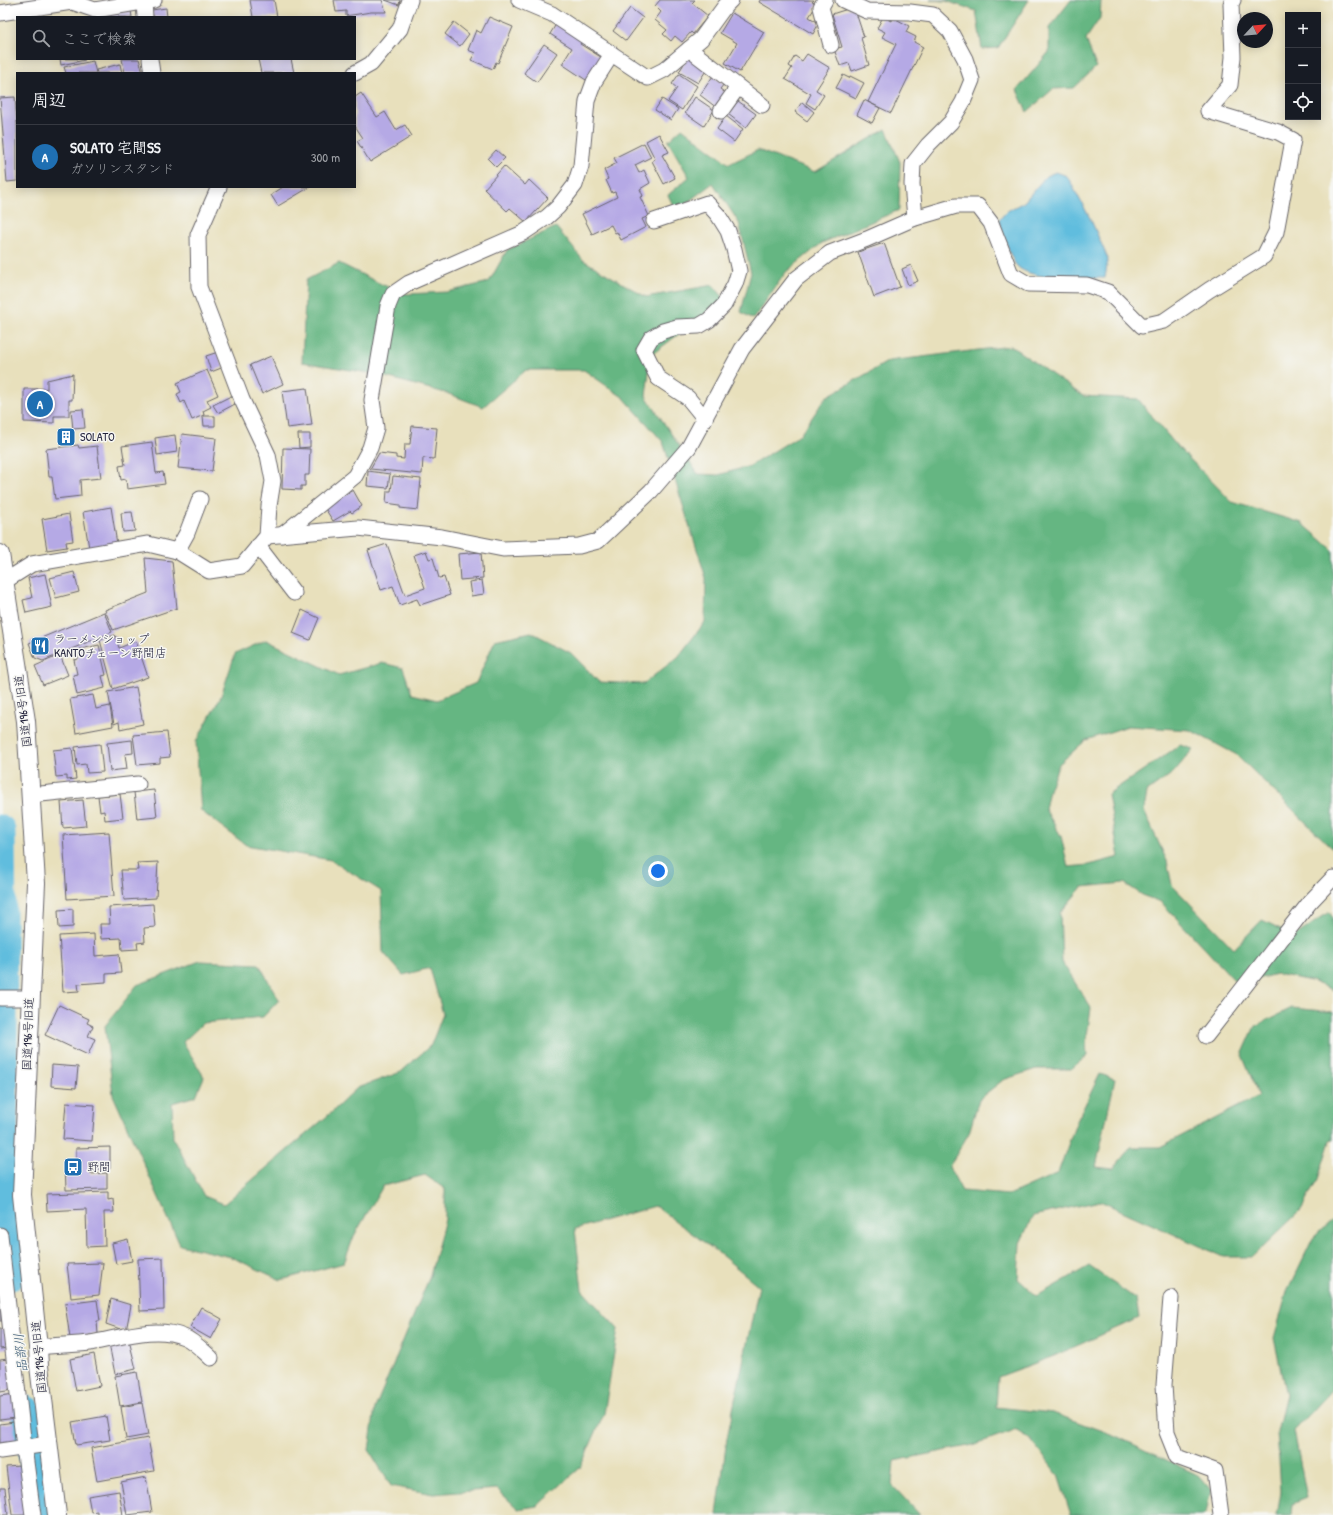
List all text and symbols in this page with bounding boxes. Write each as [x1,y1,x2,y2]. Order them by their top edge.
north arrow [1237,12,1273,48]
map controls [1285,12,1321,120]
button: + [1285,12,1321,48]
search box [16,16,356,60]
icon: search [30,27,52,49]
text: ここで検索 [62,28,137,49]
button: − [1285,48,1321,84]
button: locate [1285,84,1321,120]
text: 周辺 [32,88,66,111]
text: SOLATO 宅間SS [70,137,161,158]
text: A [42,148,48,166]
text: 300 m [311,148,340,166]
text: ガソリンスタンド [70,159,174,177]
pin: A [27,389,53,419]
building icon: SOLATO [55,426,77,448]
place label: SOLATO [80,428,115,445]
place label: ラーメンショップ KANTOチェーン野間店 [54,630,167,661]
restaurant icon: ラーメンショップ KANTOチェーン野間店 [29,635,51,657]
street label: 国道196号旧道 [10,674,35,749]
your location [648,861,668,881]
street label: 国道196号旧道 [18,997,37,1071]
bus stop icon: 野間 [62,1156,84,1178]
place label: 野間 [87,1158,111,1175]
street label: 国道196号旧道 [27,1320,50,1394]
water label: 品部川 [9,1333,31,1373]

